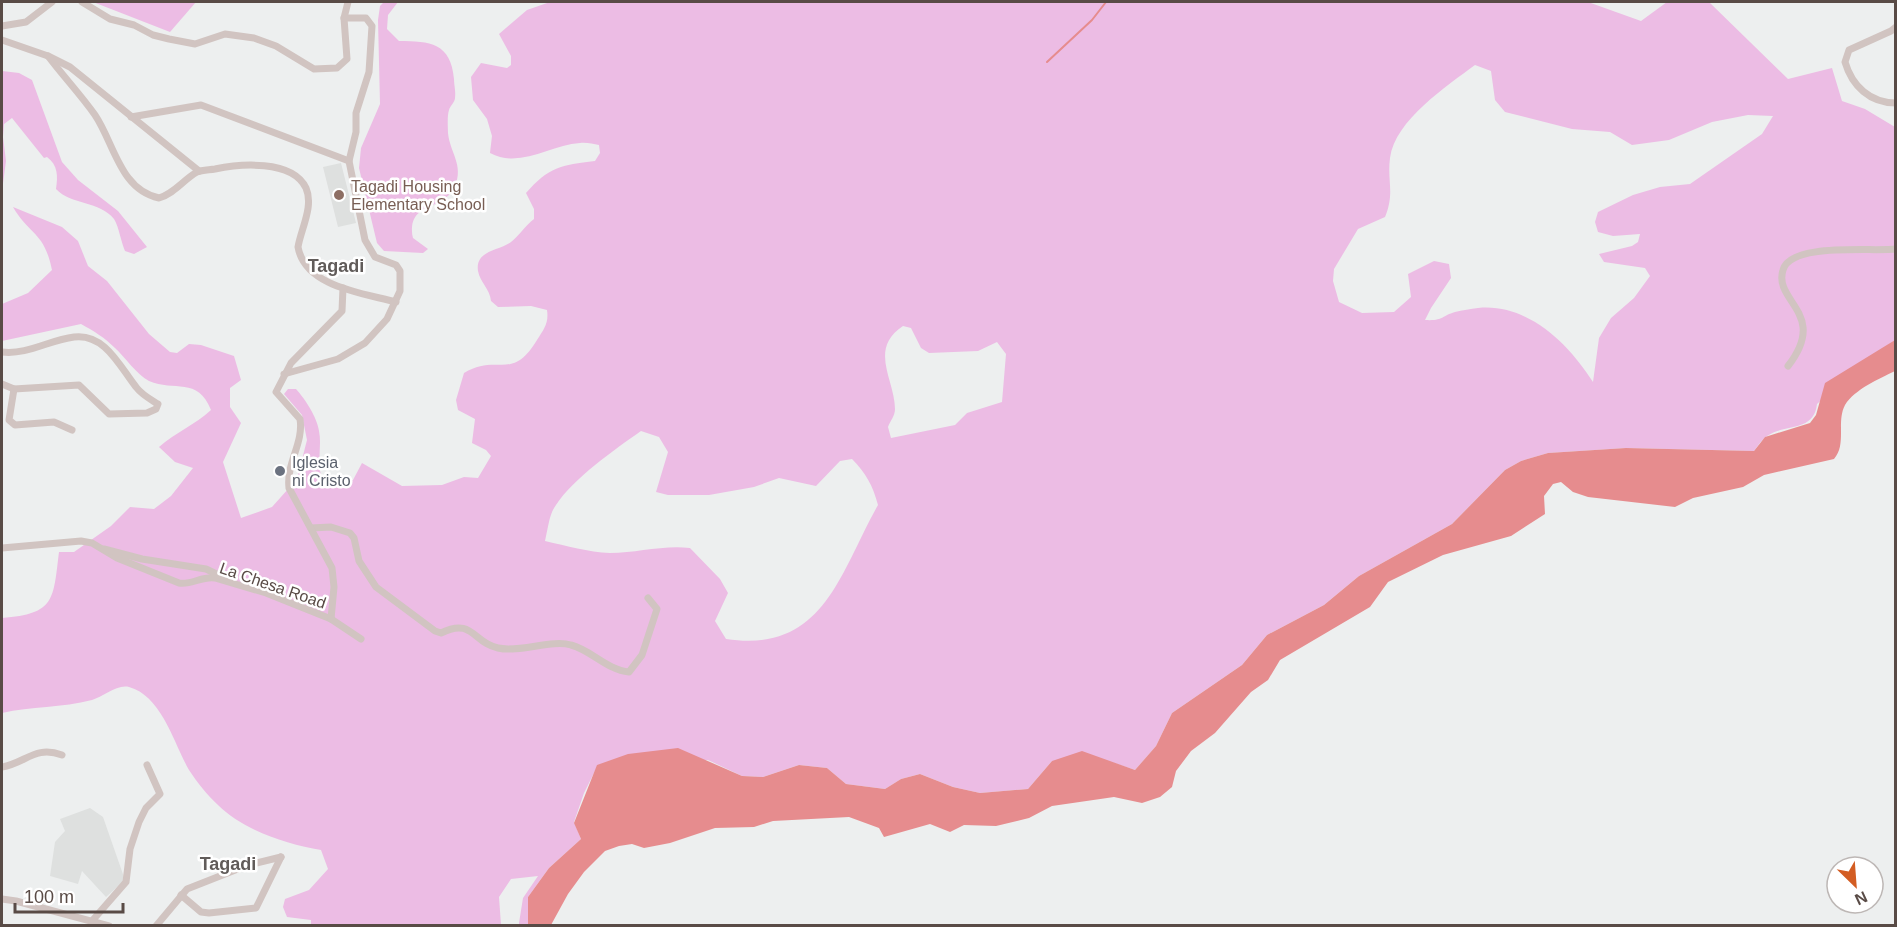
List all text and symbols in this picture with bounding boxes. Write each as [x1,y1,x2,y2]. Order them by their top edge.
place label: Tagadi Housing Elementary School [351,178,485,213]
marker: Tagadi Housing Elementary School [332,188,346,202]
district label: Tagadi [308,256,364,276]
place label: Iglesia ni Cristo [292,454,351,489]
marker: Iglesia ni Cristo [273,464,287,478]
street label: La Chesa Road [218,559,328,612]
district label: Tagadi [200,854,256,874]
north arrow [1825,855,1885,915]
scale bar [15,876,123,914]
text: 100 m [24,887,74,907]
text: N [1852,888,1870,908]

